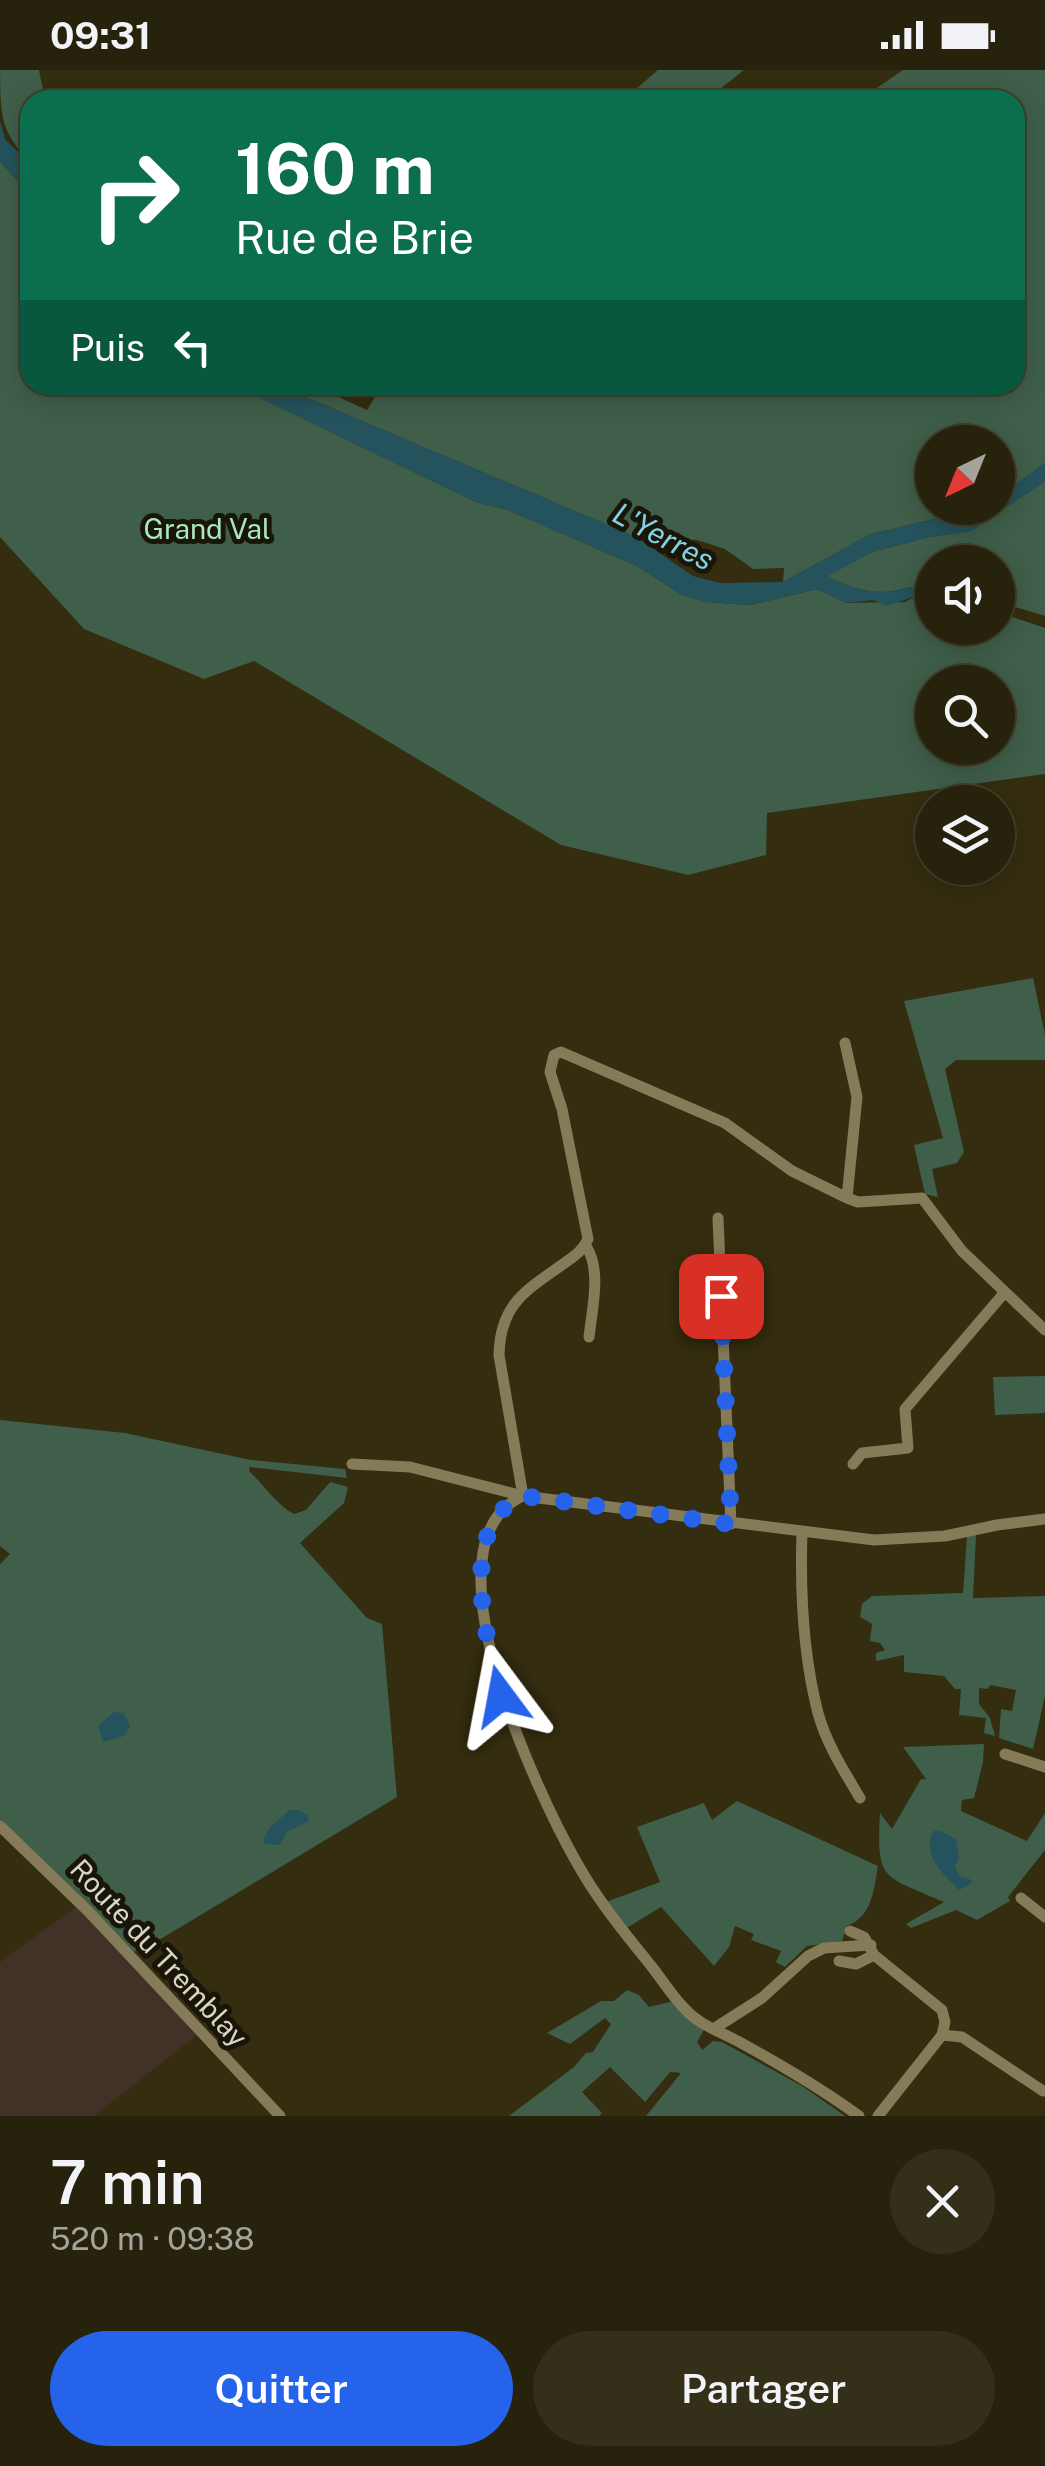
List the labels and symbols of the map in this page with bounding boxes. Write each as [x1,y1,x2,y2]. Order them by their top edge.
north arrow [915,425,1015,525]
water label: L'Yerres [607,495,720,578]
park label: Grand Val [143,512,271,545]
pin [679,1254,764,1339]
position arrow [449,1644,553,1748]
street label: Route du Tremblay [64,1852,255,2053]

